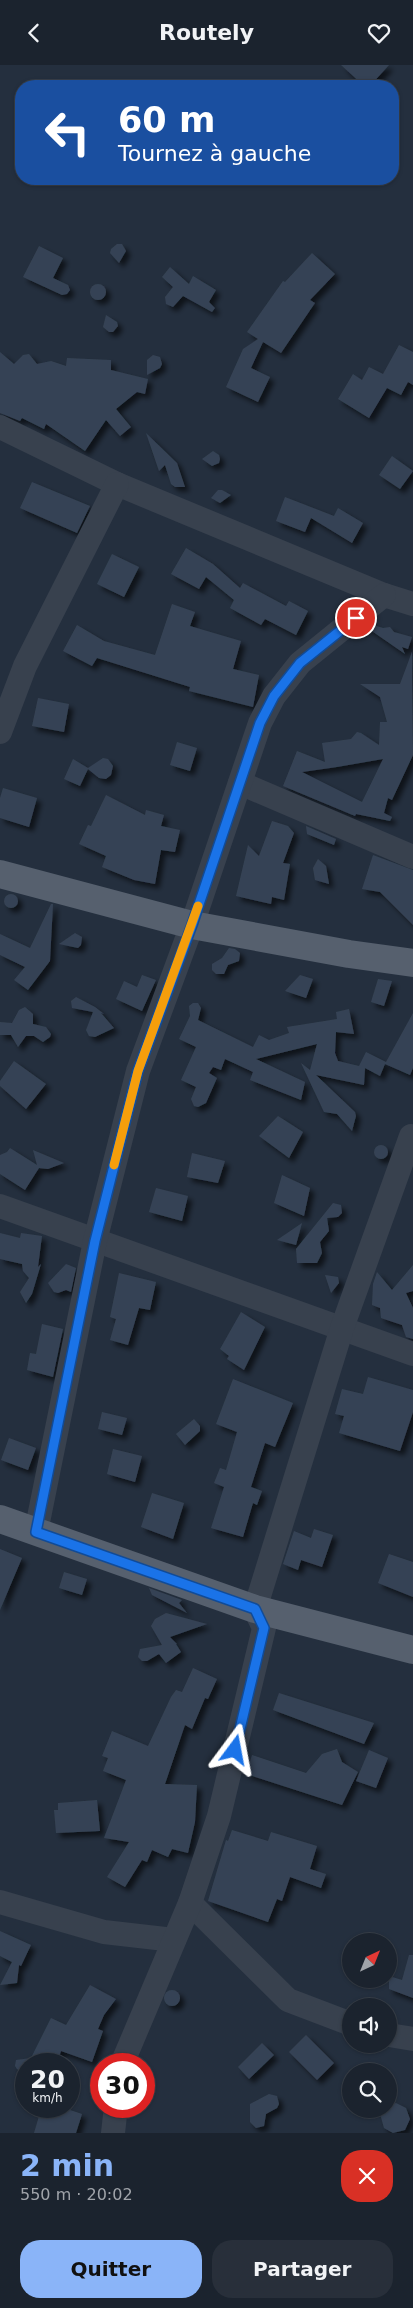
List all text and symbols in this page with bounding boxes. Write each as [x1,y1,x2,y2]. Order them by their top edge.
icon: back [20,19,48,47]
icon: heart [365,19,393,47]
text: Routely [159,20,254,45]
icon: left [35,100,100,165]
text: 60 m [118,100,215,140]
text: Tournez à gauche [118,141,311,166]
pin [335,597,377,639]
icon: arrive [342,604,370,632]
position arrow [208,1723,260,1775]
north arrow [342,1933,398,1987]
map controls [342,1933,397,2118]
button: sound [342,1998,397,2053]
speed limit sign: 30 [90,2053,155,2118]
button: search [342,2063,397,2118]
text: 20 [30,2065,65,2094]
text: km/h [32,2091,63,2105]
text: 2 min [20,2148,114,2183]
button: close [341,2150,393,2202]
text: 550 m · 20:02 [20,2185,133,2204]
button: Quitter [20,2240,202,2298]
button: Partager [212,2240,393,2298]

